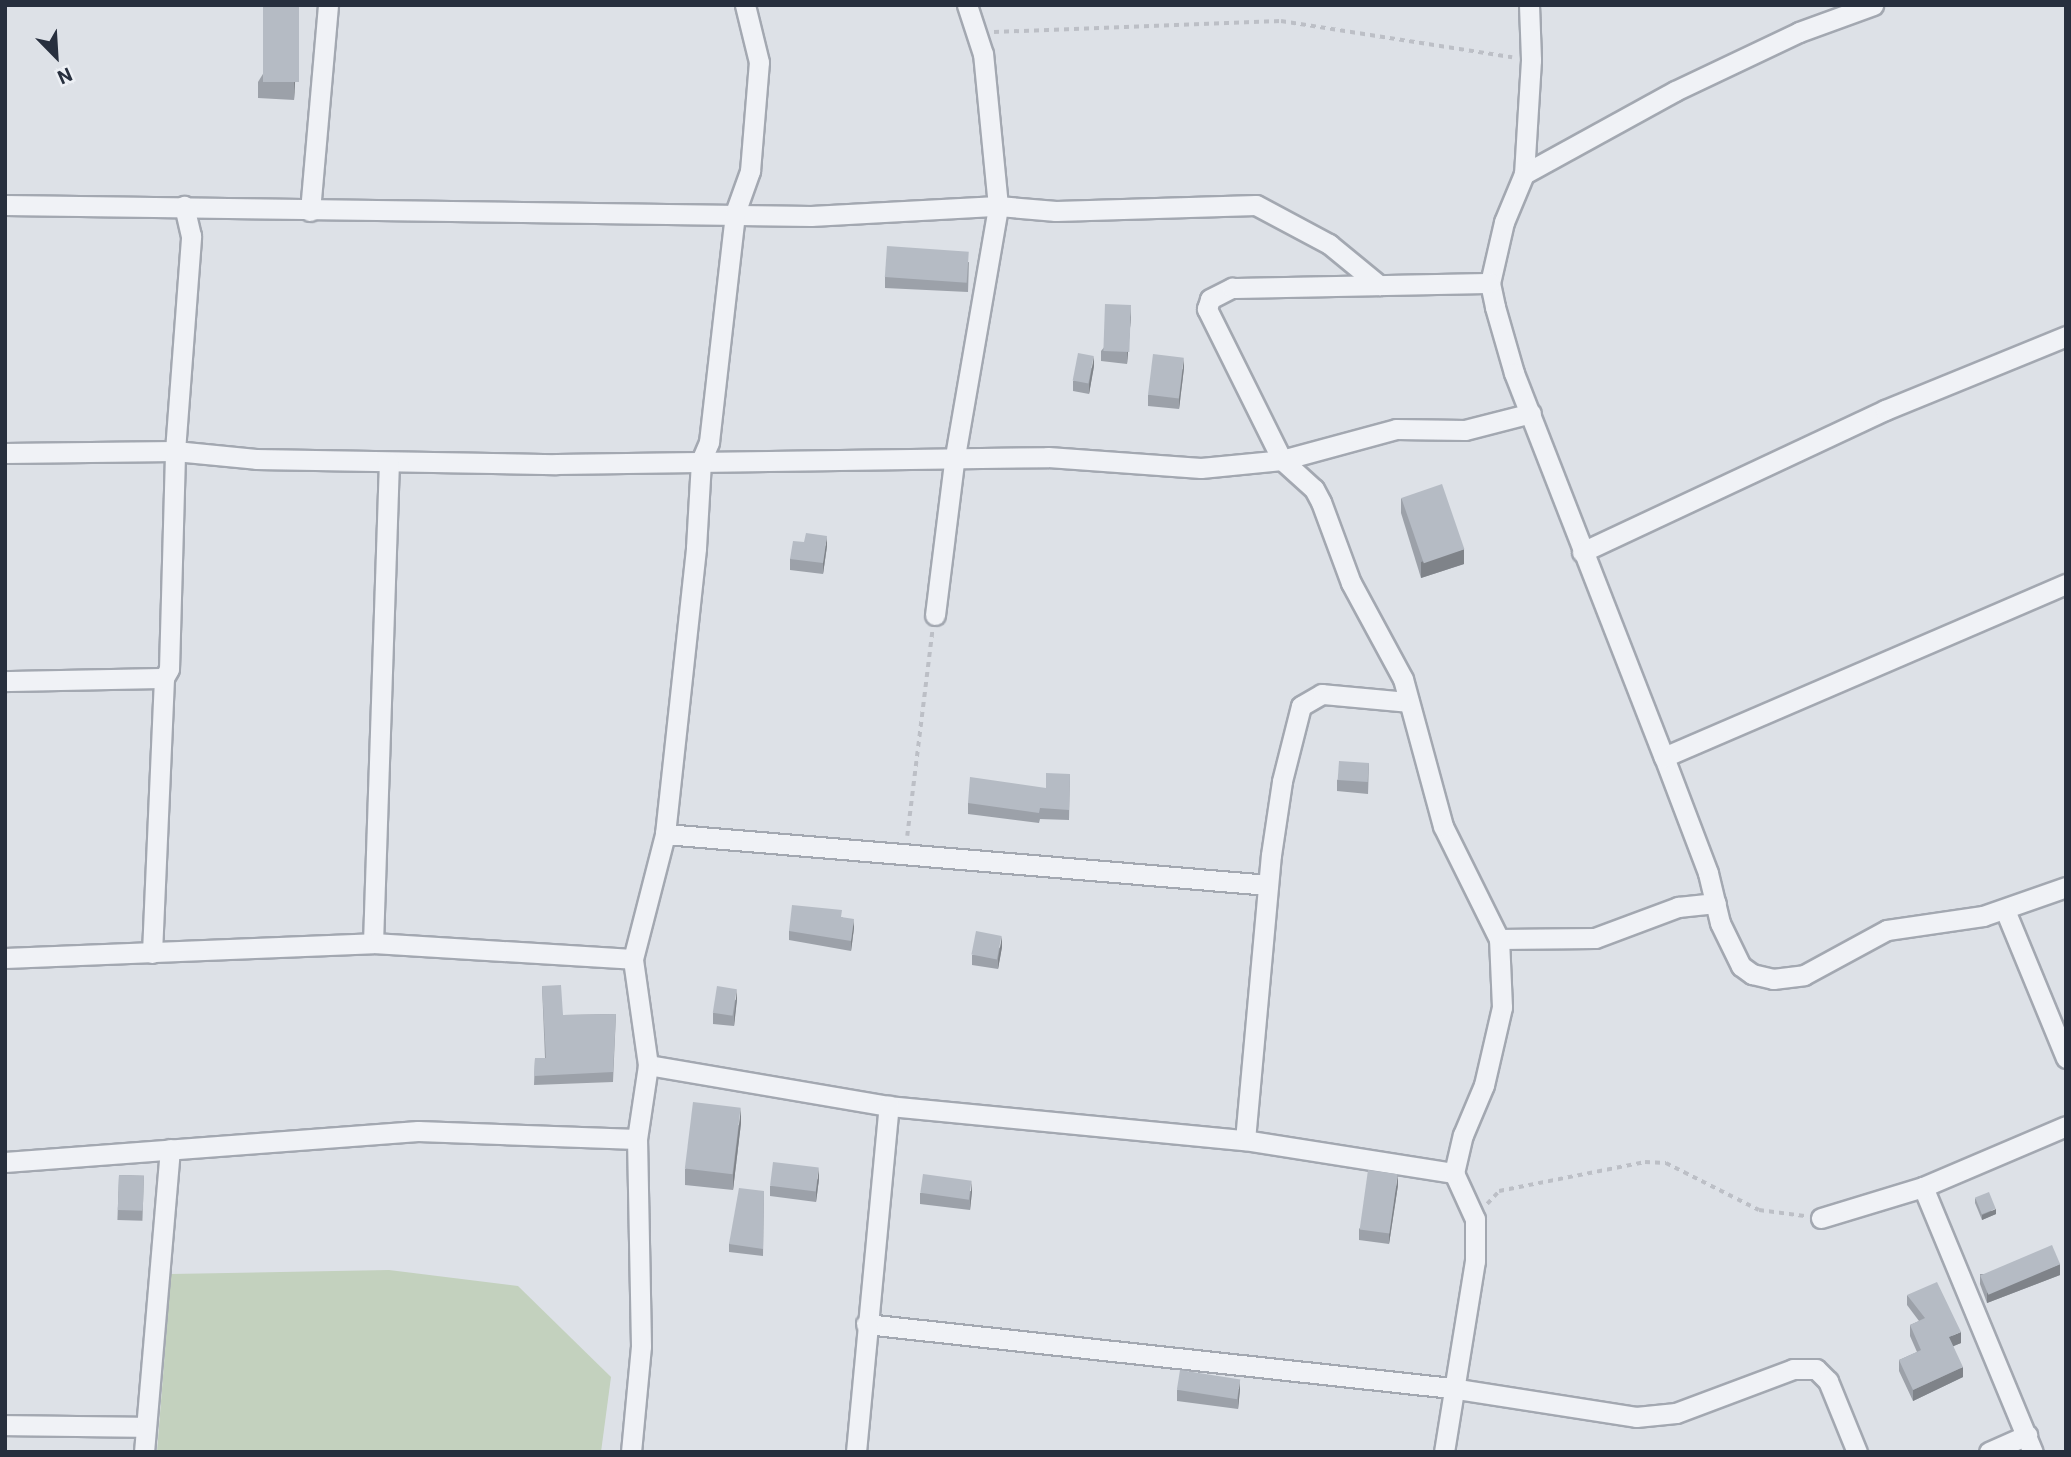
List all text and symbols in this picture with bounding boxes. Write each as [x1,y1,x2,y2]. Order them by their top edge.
north arrow [21,21,91,91]
text: N [54,62,76,89]

